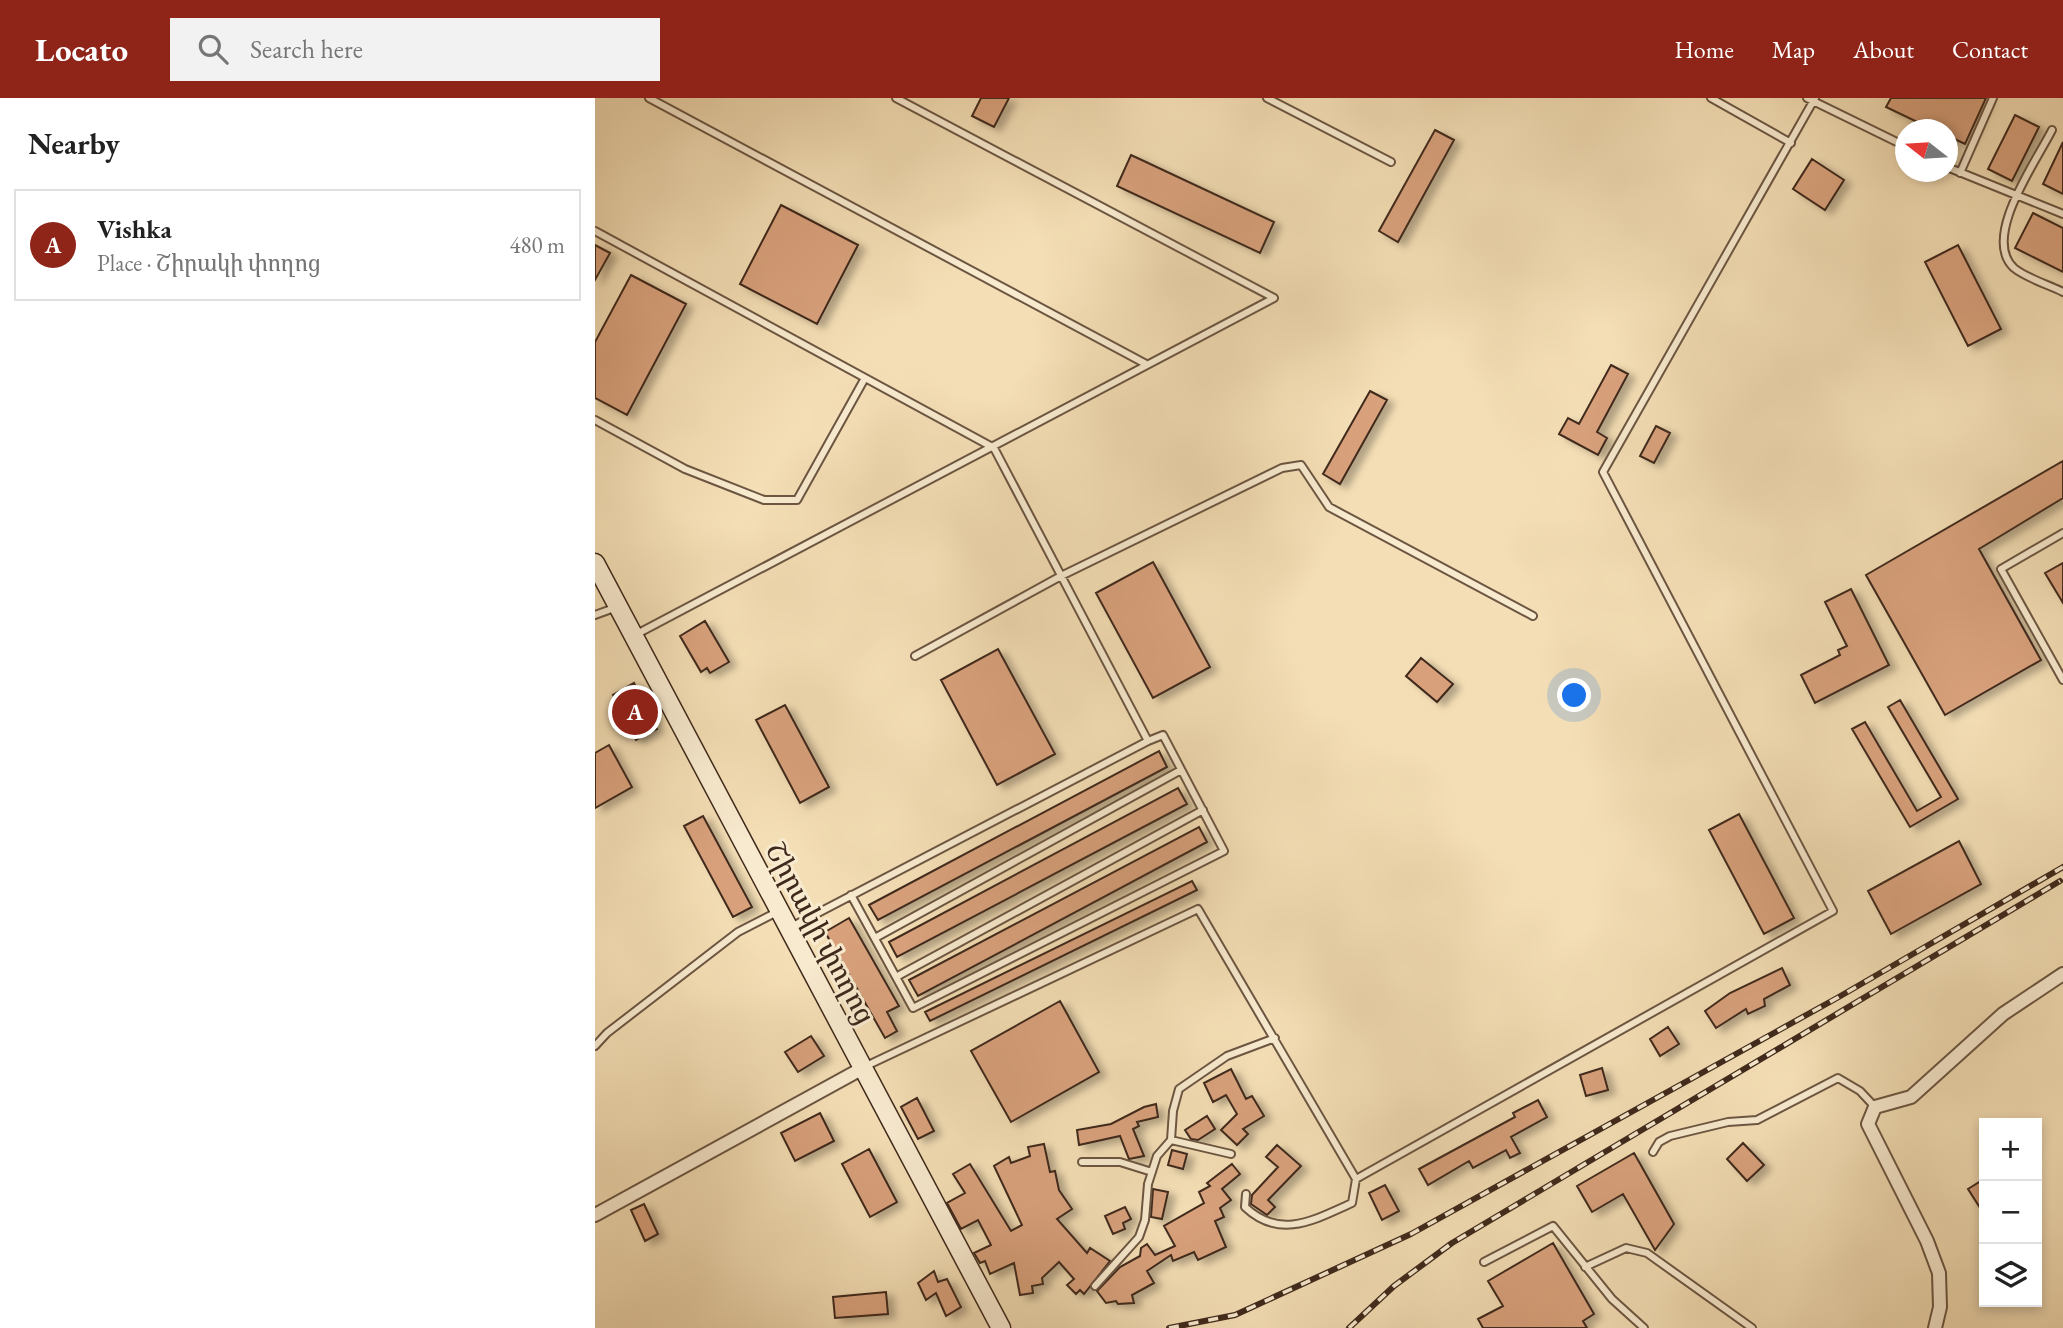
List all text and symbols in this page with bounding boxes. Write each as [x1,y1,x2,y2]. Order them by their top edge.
search box [170,18,660,81]
text: Locato [35,28,128,71]
icon: search [194,30,232,68]
text: Search here [250,32,363,66]
text: Home [1674,34,1734,65]
text: Map [1772,34,1815,65]
text: About [1853,34,1914,65]
text: Contact [1952,34,2028,65]
north arrow [1895,119,1958,182]
text: Nearby [28,124,120,163]
text: Vishka [97,212,172,246]
text: A [45,230,61,260]
text: 480 m [509,230,565,260]
text: Place · Շիրակի փողոց [97,248,321,278]
your location [1557,678,1591,712]
pin: A [612,686,658,738]
street label: Շիրակի փողոց [758,836,884,1030]
map controls [1979,1118,2042,1307]
button: + [1979,1118,2042,1181]
button: − [1979,1181,2042,1244]
button: layers [1979,1244,2042,1307]

